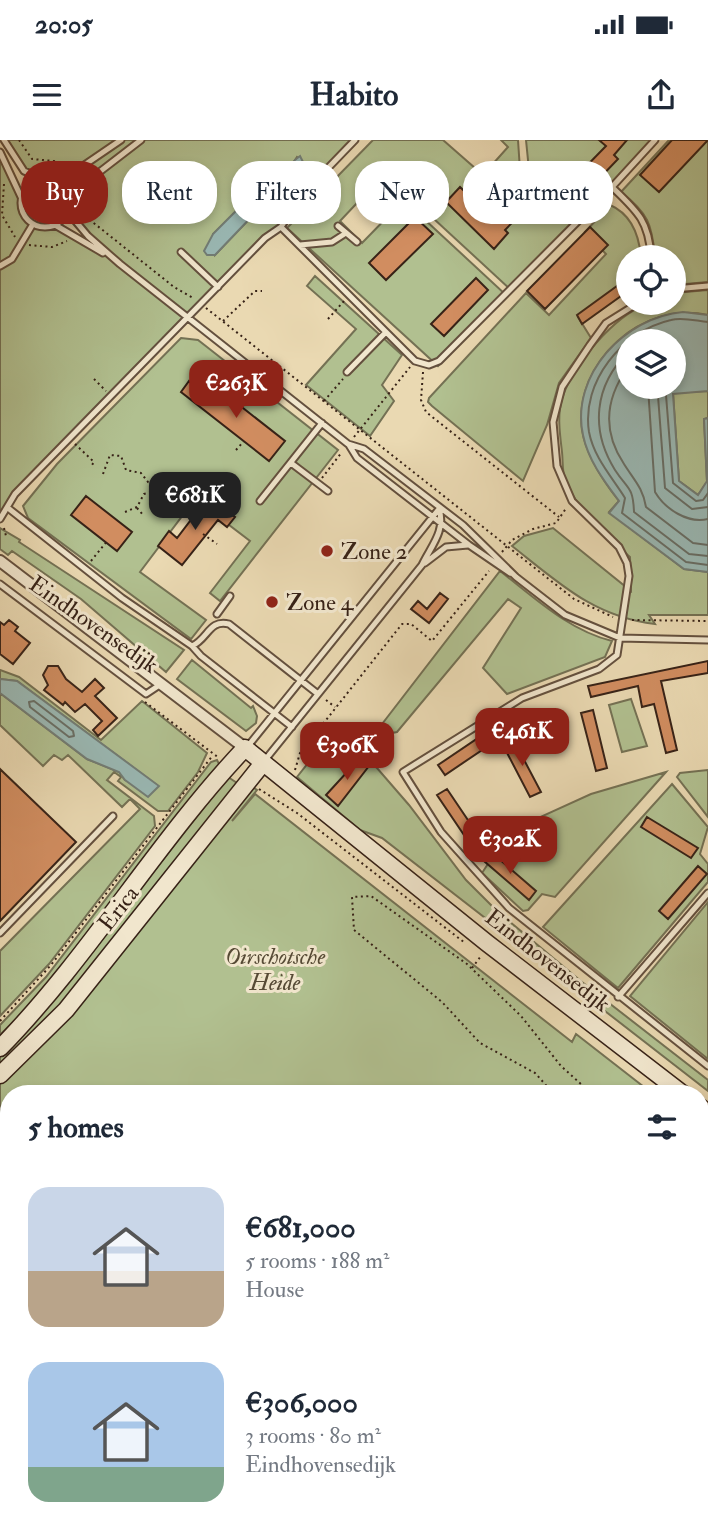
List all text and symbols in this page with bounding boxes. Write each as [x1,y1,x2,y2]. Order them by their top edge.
text: 20:05 [35,9,93,41]
text: Habito [310,75,398,115]
icon: menu [28,76,66,114]
icon: share [642,76,680,114]
chip: Buy [21,161,108,224]
chip: Rent [122,161,217,224]
chip: Filters [231,161,341,224]
chip: New [355,161,449,224]
chip: Apartment [463,161,613,224]
map controls [616,245,686,399]
button: locate [616,245,686,315]
button: layers [616,329,686,399]
pin: €263K [187,360,285,420]
text: €263K [205,368,267,397]
pin: €681K [146,472,244,532]
text: €681K [165,480,225,509]
place label: Zone 2 [341,537,407,566]
marker: Zone 2 [319,543,335,559]
street label: Eindhovensedijk [24,569,164,680]
place label: Zone 4 [286,588,355,617]
marker: Zone 4 [264,594,280,610]
pin: €461K [473,708,571,768]
text: €461K [491,716,553,745]
pin: €306K [298,722,396,782]
text: €306K [316,730,378,759]
pin: €302K [461,816,559,876]
text: €302K [479,824,541,853]
street label: Erica [92,879,146,937]
street label: Eindhovensedijk [479,902,616,1018]
park label: Oirschotsche Heide [225,942,325,997]
icon: filters [643,1108,681,1146]
text: 5 homes [28,1109,124,1146]
text: €681,000 [245,1209,356,1246]
icon: home [84,1215,168,1299]
text: 5 rooms · 188 m² [245,1246,389,1275]
text: House [245,1275,304,1304]
text: €306,000 [245,1384,358,1421]
icon: home [84,1390,168,1474]
text: 3 rooms · 80 m² [245,1421,381,1450]
text: Eindhovensedijk [245,1450,396,1479]

